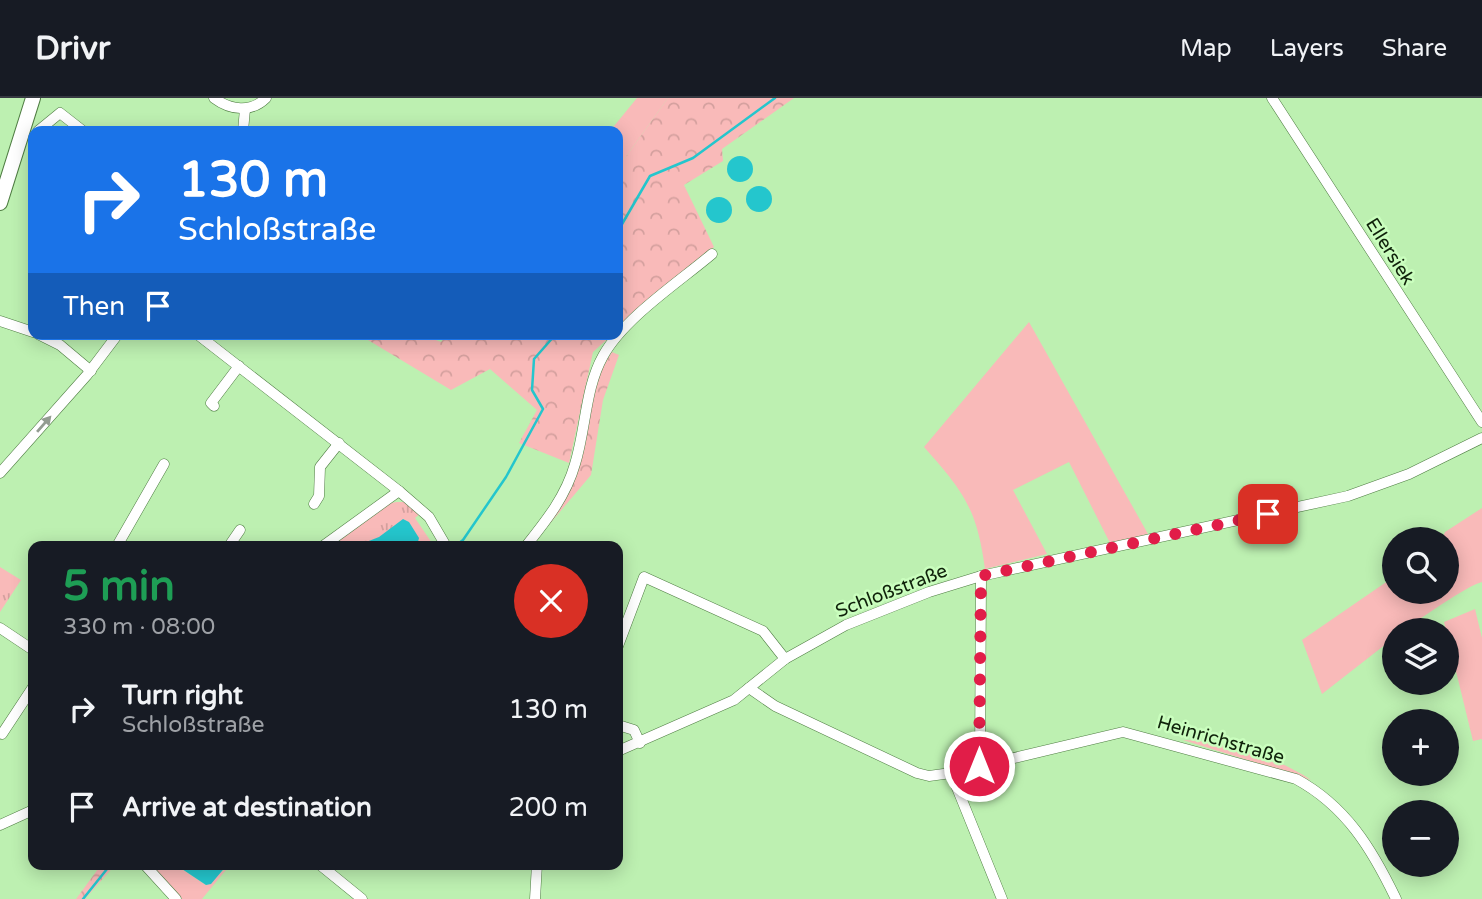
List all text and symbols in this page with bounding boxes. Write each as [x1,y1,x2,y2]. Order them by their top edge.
text: Drivr [35,29,110,68]
text: Map [1180,34,1232,63]
text: Layers [1270,34,1344,63]
text: Share [1382,34,1447,63]
text: 130 m [178,151,328,210]
icon: right [63,154,154,245]
text: Schloßstraße [178,211,376,249]
street label: Ellersiek [1361,214,1419,289]
icon: arrive [139,287,177,325]
text: Then [63,291,125,322]
one-way arrow [35,416,51,433]
pin [1238,484,1298,544]
icon: arrive [1249,495,1287,533]
map controls [1382,527,1459,877]
button: search [1382,527,1459,604]
street label: Schloßstraße [832,560,950,622]
text: 5 min [63,561,175,612]
button: close [514,564,588,638]
text: 330 m · 08:00 [63,613,215,641]
button: layers [1382,618,1459,695]
text: Turn right [122,680,243,711]
icon: right [63,690,101,728]
text: 130 m [508,694,588,725]
button: + [1382,709,1459,786]
text: Schloßstraße [122,711,265,739]
street label: Heinrichstraße [1155,711,1287,769]
position arrow [942,729,1016,803]
icon: arrive [63,788,101,826]
text: Arrive at destination [122,792,372,823]
text: 200 m [508,792,588,823]
button: − [1382,800,1459,877]

